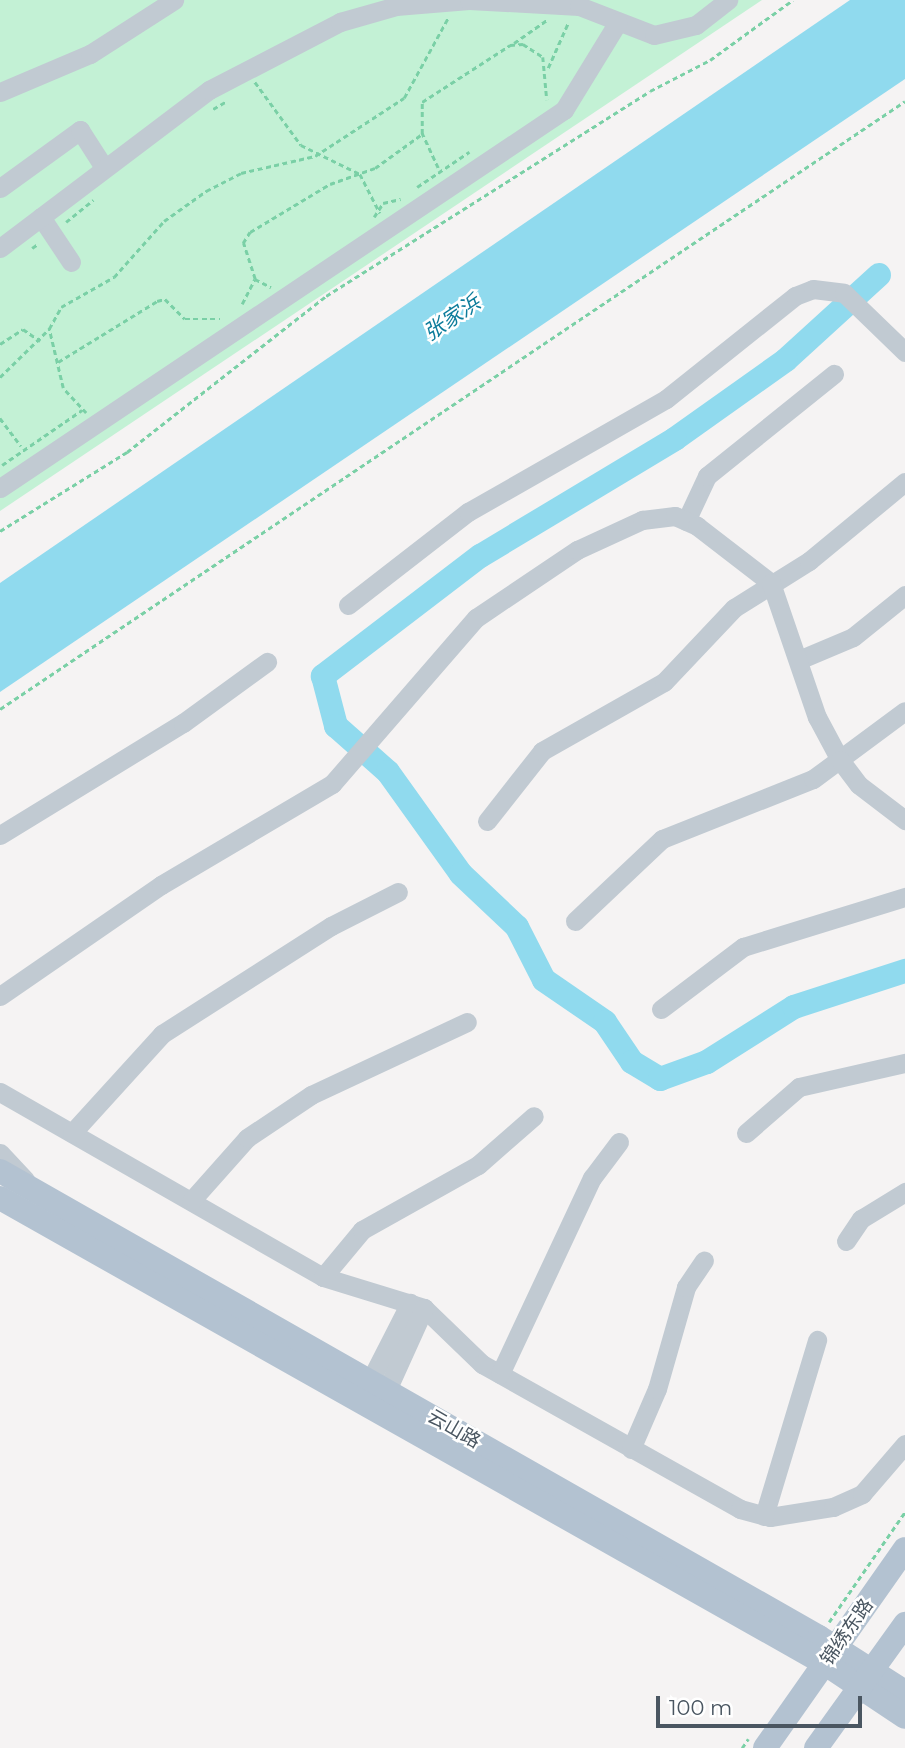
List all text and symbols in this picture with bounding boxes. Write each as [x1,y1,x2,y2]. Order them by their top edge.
water label: 张家浜 [419,290,485,346]
street label: 云山路 [424,1405,484,1453]
street label: 锦绣东路 [816,1594,878,1670]
scale bar [660,1682,866,1726]
text: 100 m [669,1695,732,1720]

